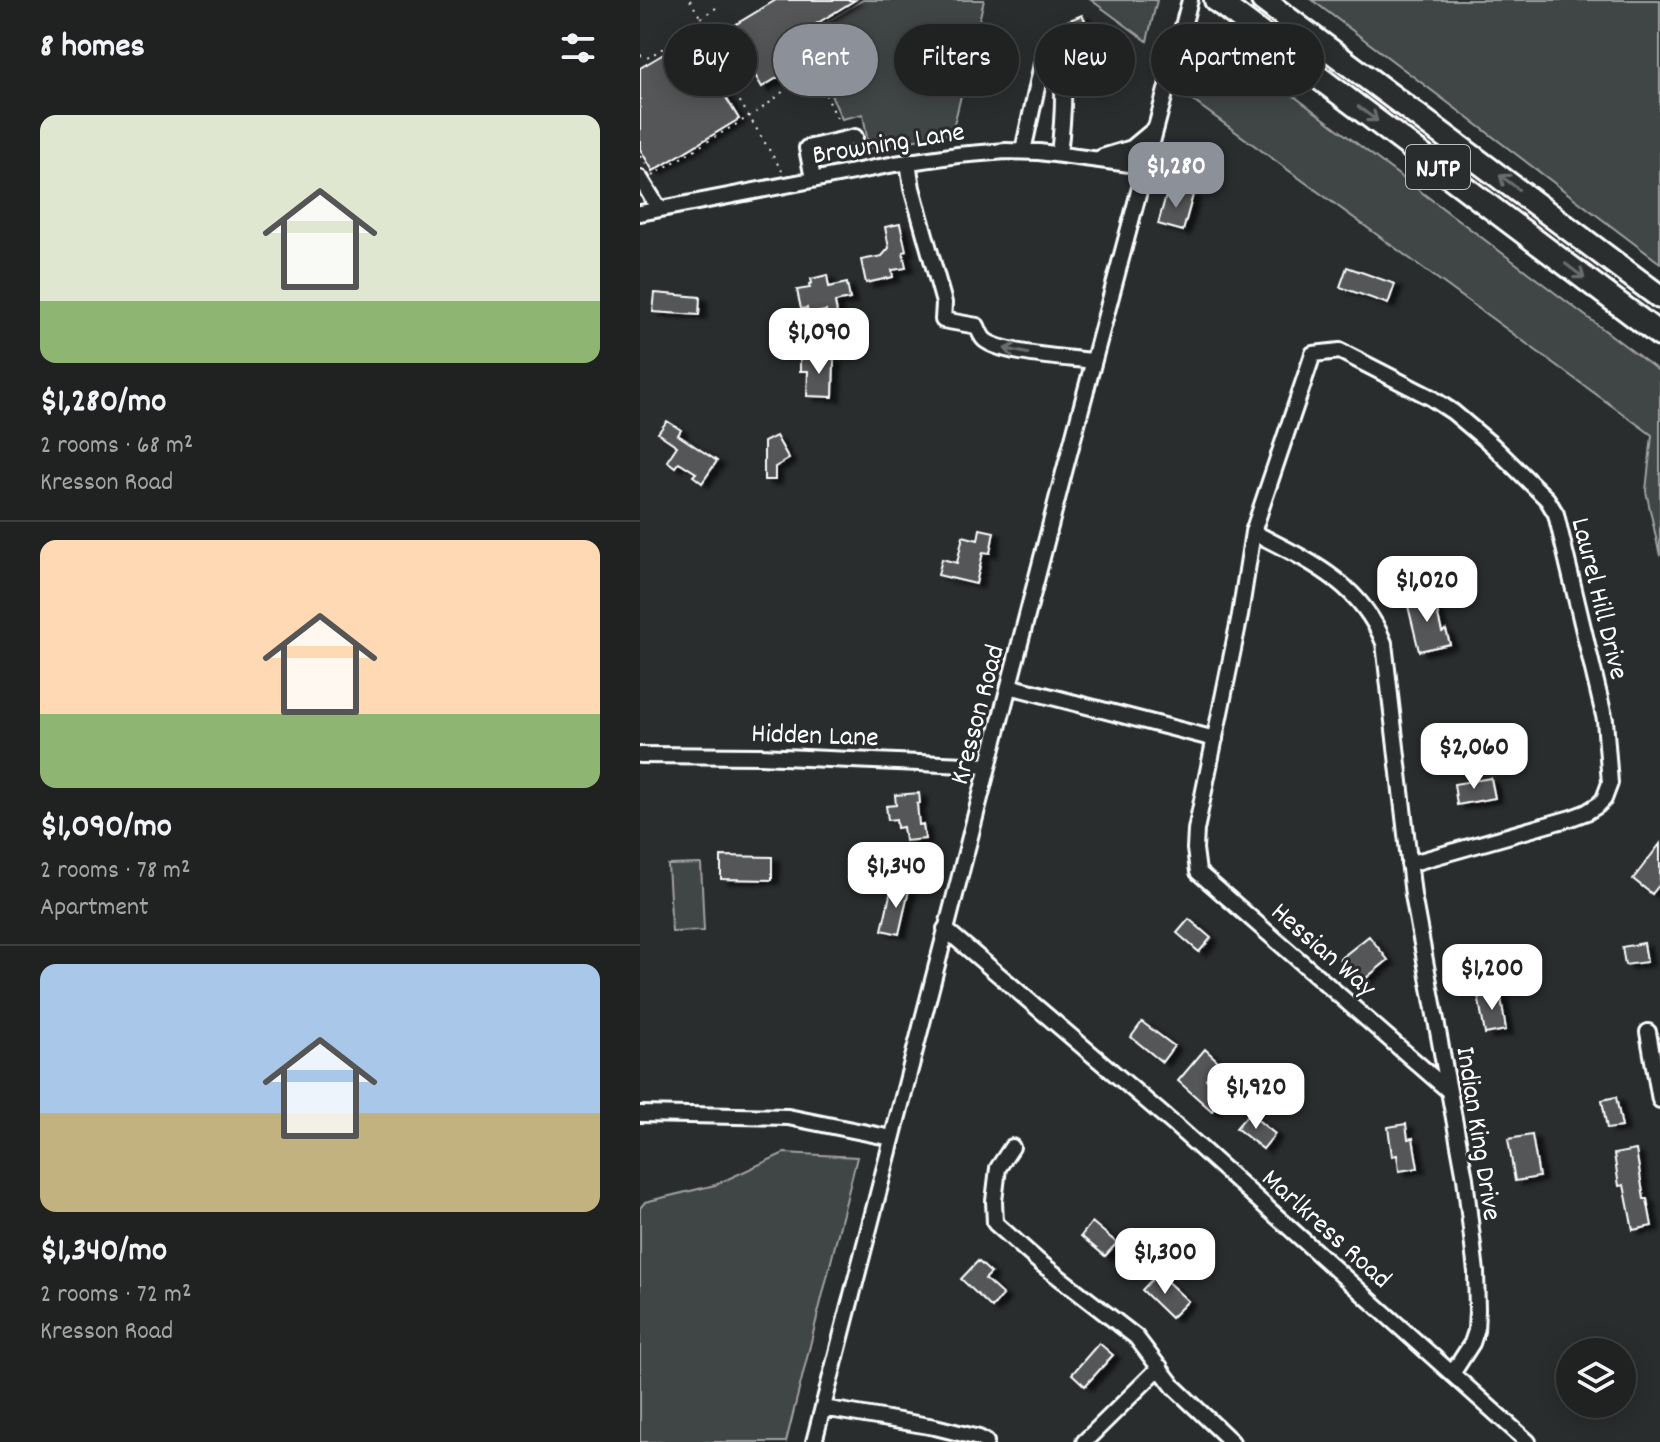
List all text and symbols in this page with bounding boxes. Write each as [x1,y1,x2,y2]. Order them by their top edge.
text: 8 homes [40,24,145,73]
chip: Buy [664,24,757,96]
chip: Rent [773,24,878,96]
chip: Filters [894,24,1019,96]
chip: New [1035,24,1135,96]
chip: Apartment [1151,24,1324,96]
icon: filters [556,26,600,70]
one-way arrow [1357,106,1378,123]
street label: Browning Lane [810,114,968,178]
pin: $1,280 [1111,142,1241,210]
road number: NJTP [1406,145,1470,189]
text: $1,280 [1146,149,1206,186]
icon: home [248,167,392,311]
one-way arrow [1498,174,1520,191]
one-way arrow [1564,262,1585,279]
pin: $1,090 [754,308,884,376]
text: $1,090 [787,315,851,352]
one-way arrow [1003,343,1029,358]
text: $1,280/mo [40,379,166,428]
text: 2 rooms · 68 m² [40,428,193,465]
text: Kresson Road [40,465,173,502]
street label: Laurel Hill Drive [1558,514,1637,684]
pin: $1,020 [1362,556,1492,624]
text: $1,020 [1395,563,1459,600]
icon: home [248,592,392,736]
street label: Kresson Road [942,641,1018,790]
street label: Hidden Lane [751,716,879,760]
pin: $2,060 [1409,723,1539,791]
text: $2,060 [1439,730,1509,767]
text: $1,090/mo [40,804,172,853]
pin: $1,340 [831,842,961,910]
text: $1,340 [866,849,926,886]
text: 2 rooms · 78 m² [40,853,190,890]
text: Apartment [40,890,149,927]
street label: Hessian Way [1260,895,1384,1009]
pin: $1,200 [1427,944,1557,1012]
text: $1,200 [1460,951,1524,988]
icon: home [248,1016,392,1160]
street label: Indian King Drive [1443,1044,1510,1224]
pin: $1,920 [1191,1063,1321,1131]
text: $1,920 [1225,1070,1287,1107]
street label: Marlkress Road [1251,1161,1399,1300]
text: $1,340/mo [40,1228,167,1277]
pin: $1,300 [1100,1228,1230,1296]
text: $1,300 [1133,1235,1197,1272]
text: 2 rooms · 72 m² [40,1277,191,1314]
text: Kresson Road [40,1314,173,1351]
map controls [1556,1338,1636,1418]
button: layers [1556,1338,1636,1418]

